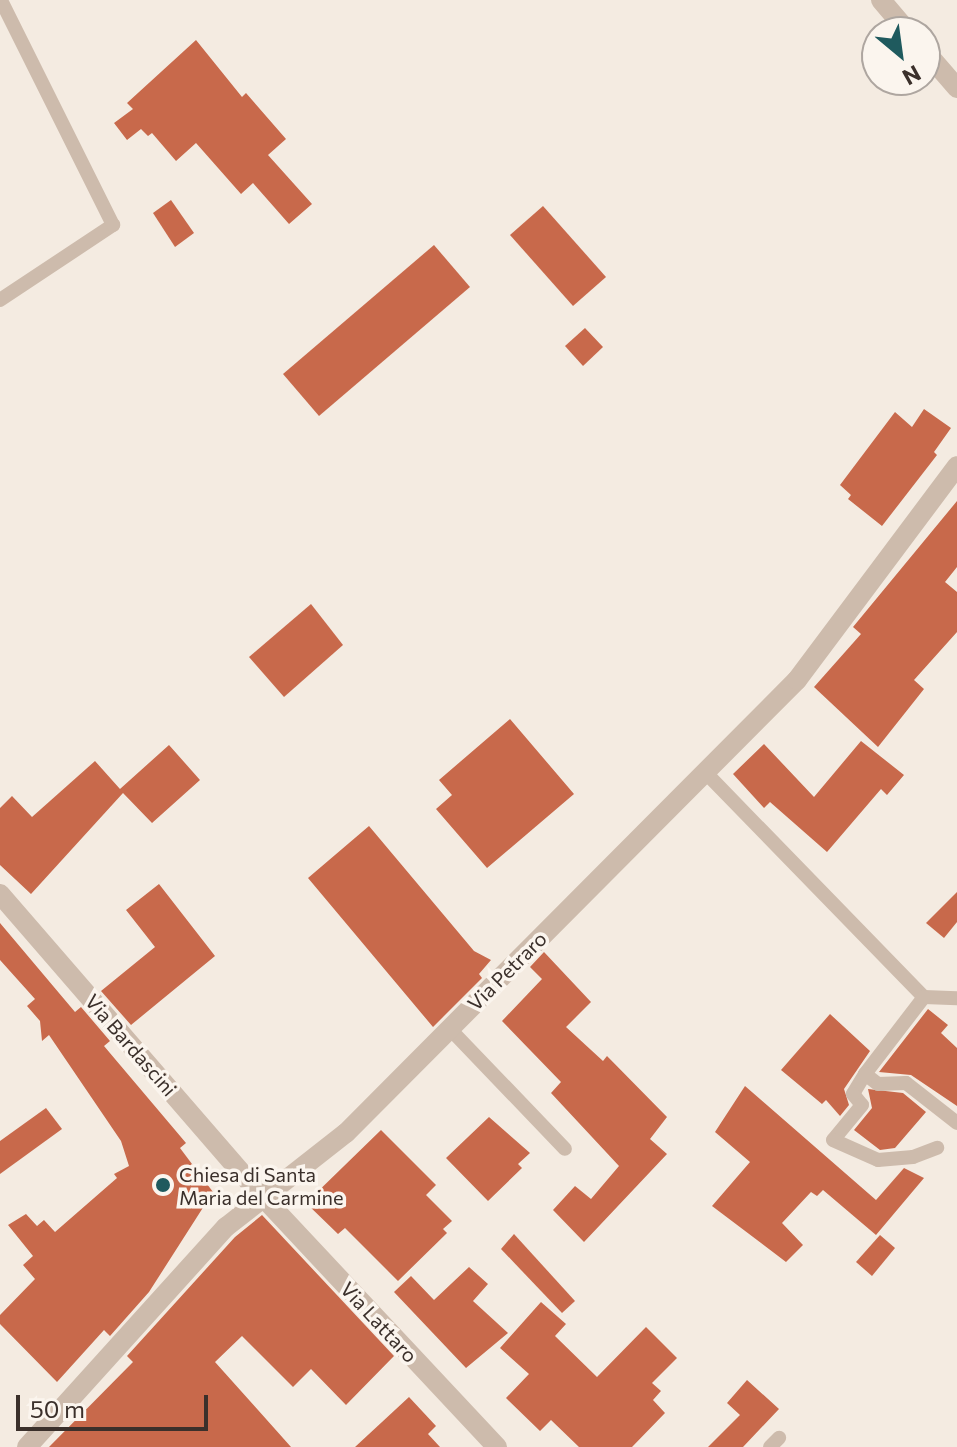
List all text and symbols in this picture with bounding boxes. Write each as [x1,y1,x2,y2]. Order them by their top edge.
north arrow [861,16,941,96]
text: N [898,60,926,91]
street label: Via Petraro [463,927,551,1015]
street label: Via Bardascini [80,989,182,1101]
place label: Chiesa di Santa Maria del Carmine [179,1162,344,1209]
marker: Chiesa di Santa Maria del Carmine [154,1176,172,1194]
street label: Via Lattaro [336,1277,422,1367]
scale bar [20,1379,212,1429]
text: 50 m [30,1394,85,1423]

